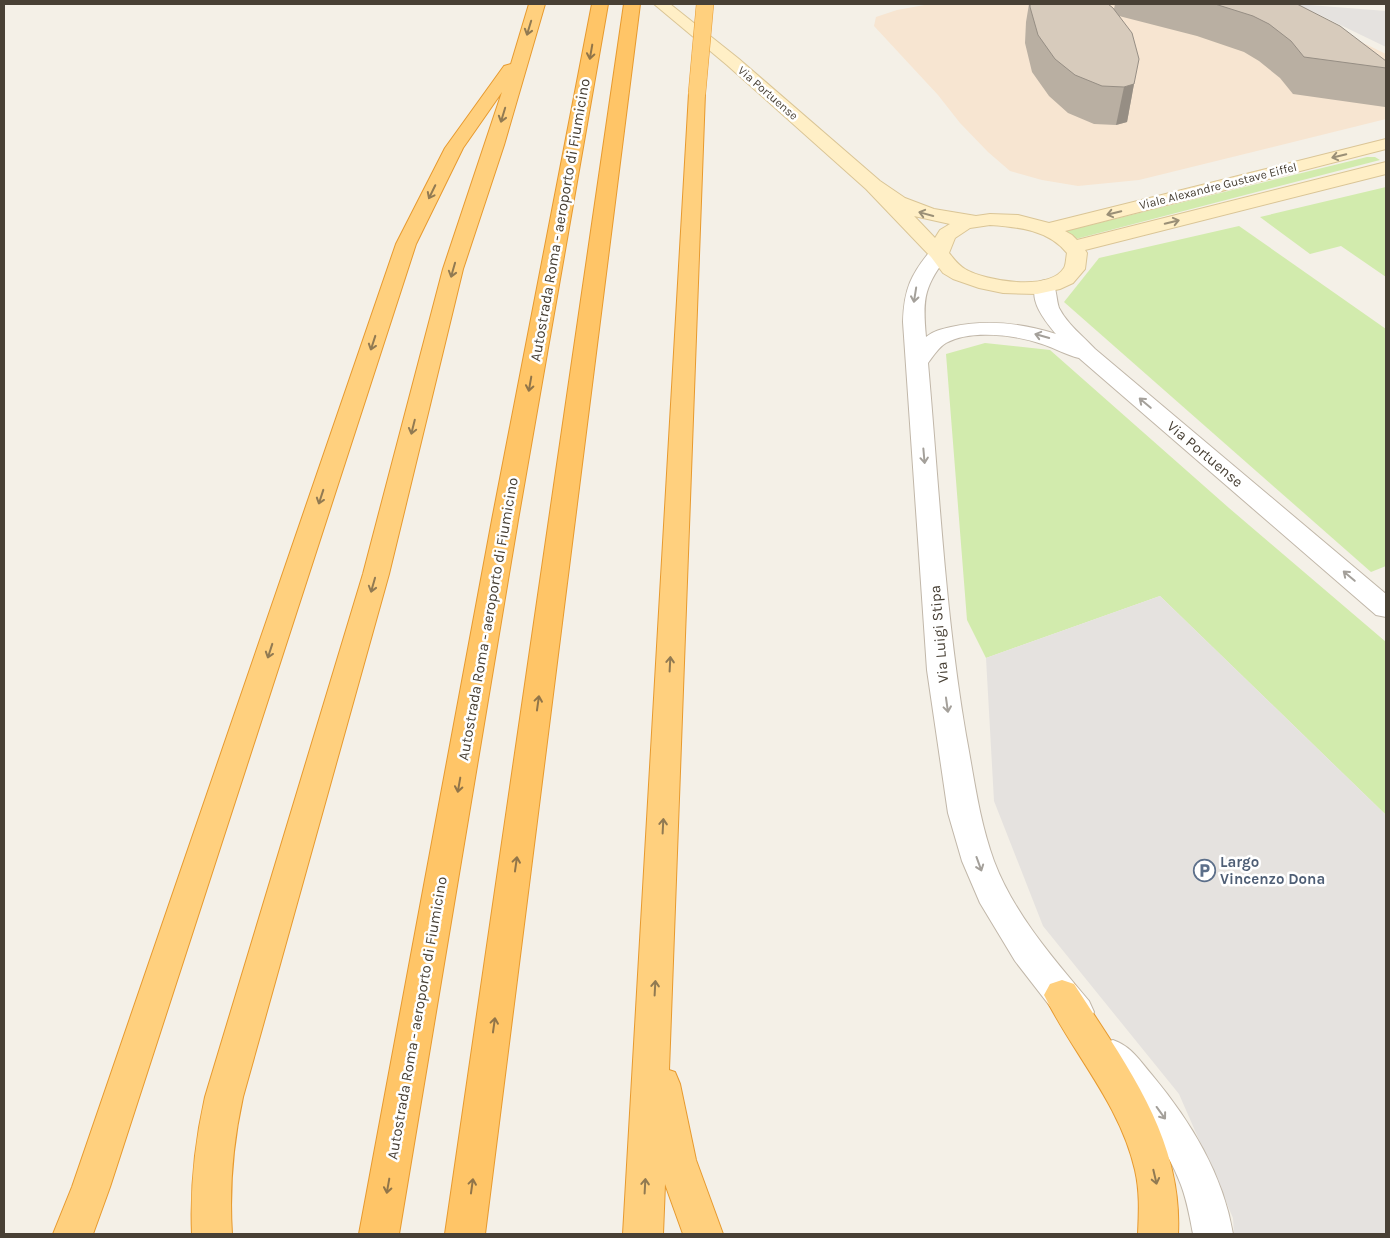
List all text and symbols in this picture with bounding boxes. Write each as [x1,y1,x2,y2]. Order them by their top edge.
one-way arrow [524,19,534,35]
one-way arrow [586,43,595,59]
street label: Via Portuense [735,63,801,123]
street label: Autostrada Roma - aeroporto di Fiumicino [526,77,594,363]
one-way arrow [498,107,508,123]
one-way arrow [1331,152,1347,161]
street label: Viale Alexandre Gustave Eiffel [1138,160,1298,212]
one-way arrow [427,184,436,199]
one-way arrow [919,209,935,218]
one-way arrow [1106,209,1122,218]
one-way arrow [1164,217,1180,226]
one-way arrow [448,261,458,277]
one-way arrow [910,286,920,302]
one-way arrow [1035,330,1051,340]
one-way arrow [368,334,377,350]
one-way arrow [525,375,535,391]
one-way arrow [1139,398,1152,409]
street label: Via Portuense [1163,417,1247,491]
one-way arrow [408,419,418,435]
one-way arrow [920,448,929,464]
street label: Autostrada Roma - aeroporto di Fiumicino [454,476,522,762]
one-way arrow [316,489,326,505]
one-way arrow [1343,571,1356,582]
one-way arrow [368,576,378,592]
street label: Via Luigi Stipa [926,584,952,684]
one-way arrow [265,643,274,658]
one-way arrow [666,656,675,672]
one-way arrow [533,695,543,711]
one-way arrow [942,697,952,713]
one-way arrow [453,776,463,792]
one-way arrow [658,818,667,834]
place label: Largo Vincenzo Dona [1220,853,1325,888]
one-way arrow [511,856,521,872]
one-way arrow [975,856,984,871]
parking icon: Largo Vincenzo Dona [1192,859,1216,883]
street label: Autostrada Roma - aeroporto di Fiumicino [383,875,451,1161]
one-way arrow [650,981,660,997]
one-way arrow [489,1017,499,1033]
one-way arrow [1155,1106,1166,1119]
one-way arrow [1151,1169,1160,1185]
one-way arrow [382,1178,392,1194]
one-way arrow [467,1178,477,1194]
one-way arrow [641,1178,650,1194]

